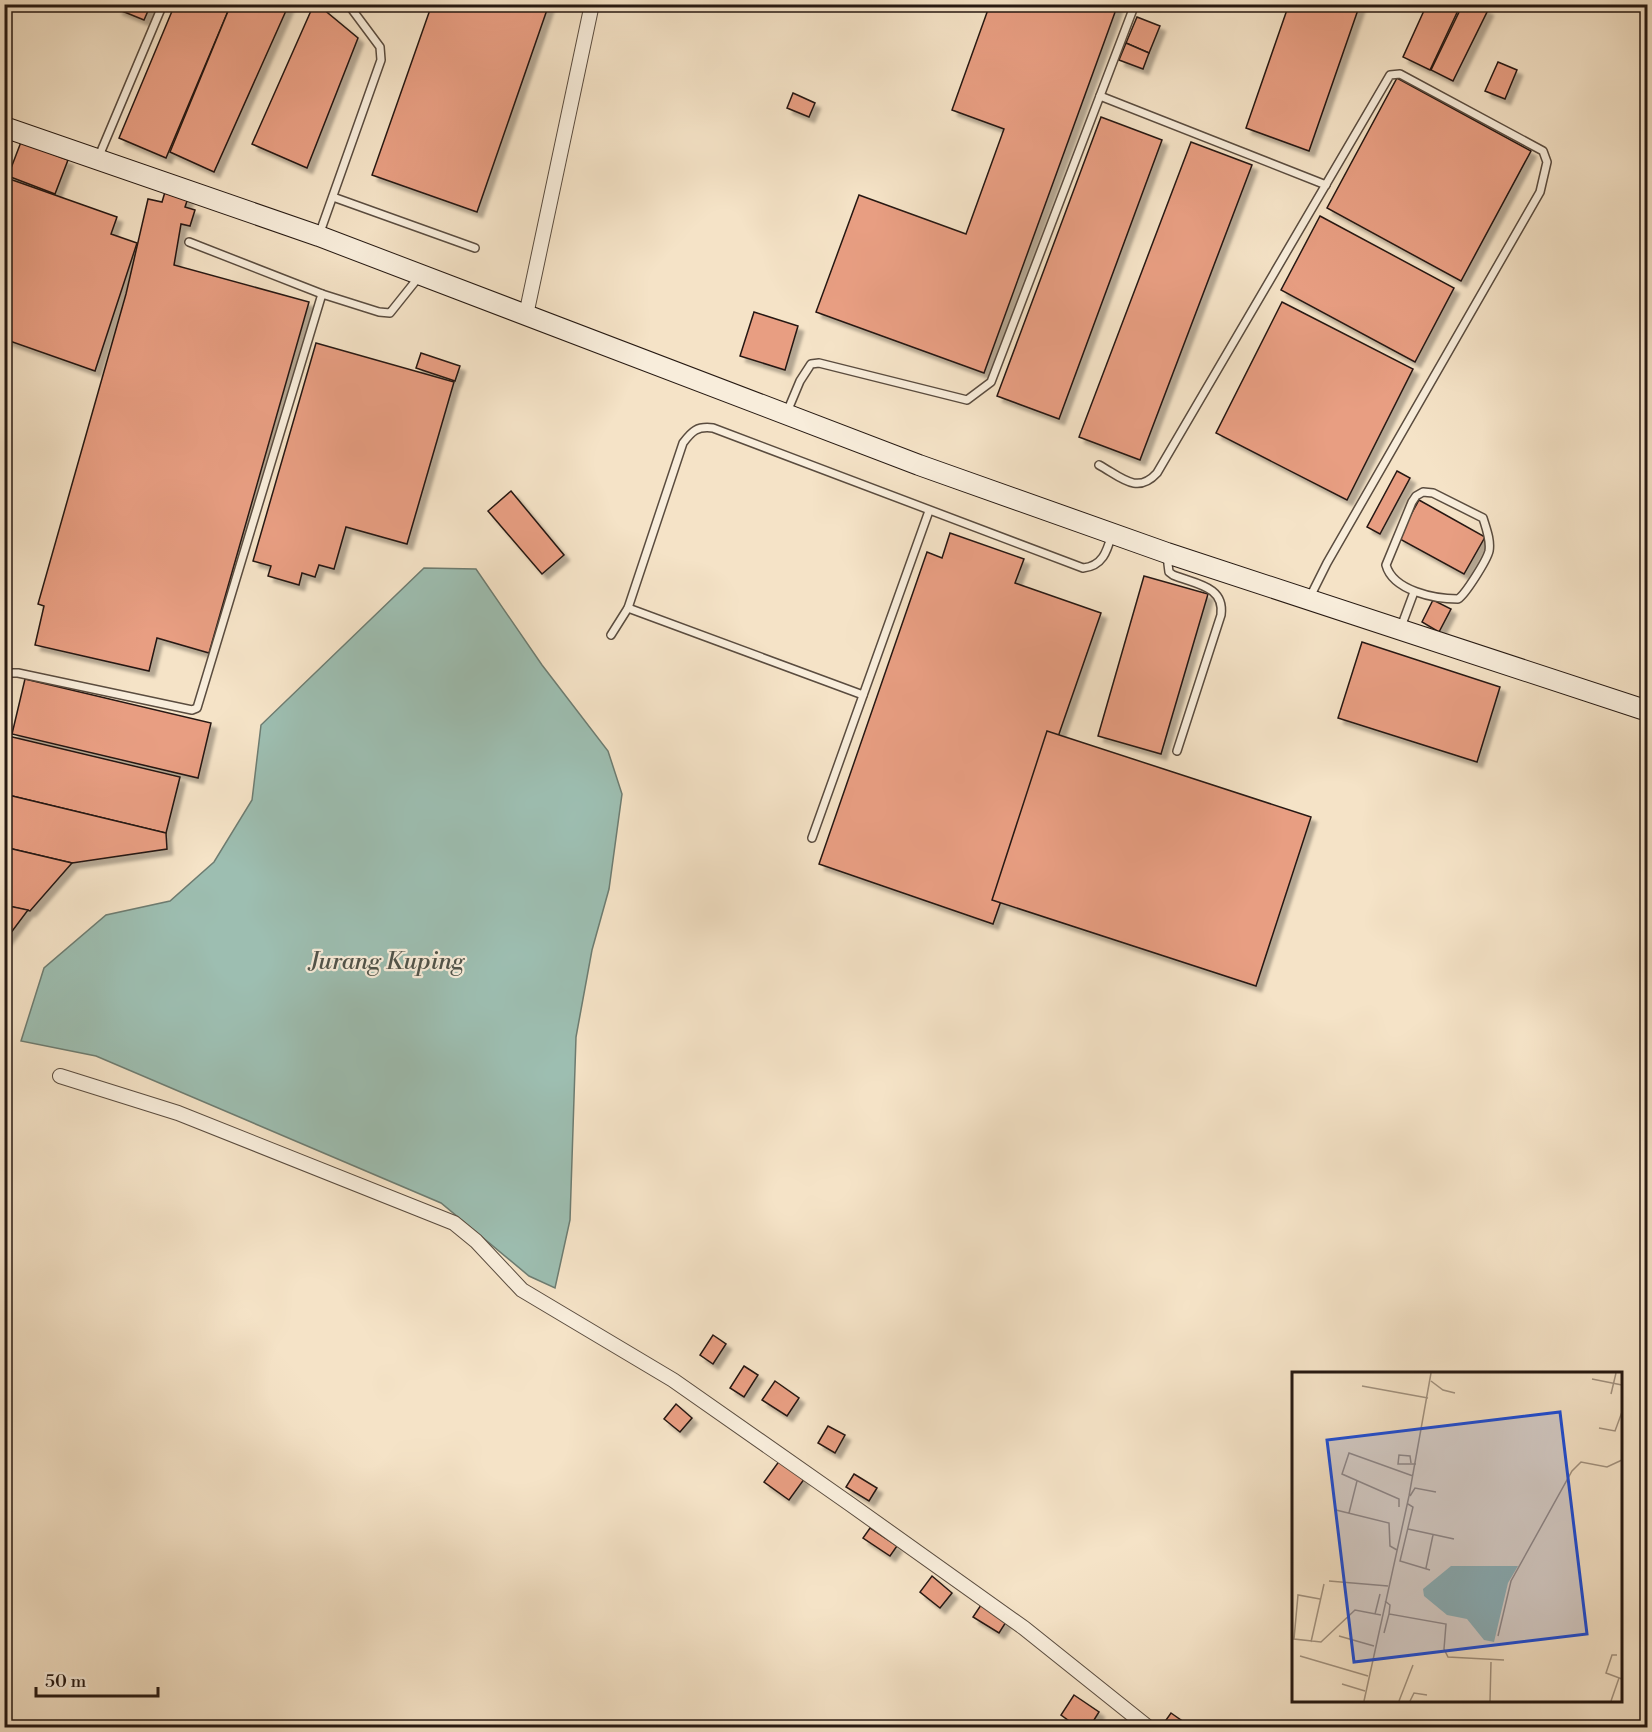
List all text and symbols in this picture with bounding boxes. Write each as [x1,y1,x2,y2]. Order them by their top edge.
water label: Jurang Kuping [307,947,466,977]
inset map [1292,1372,1622,1702]
scale bar [36,1660,158,1698]
text: 50 m [45,1670,87,1693]

